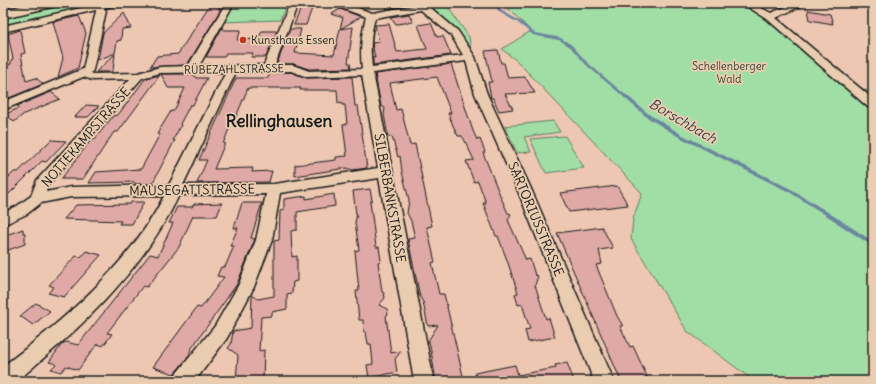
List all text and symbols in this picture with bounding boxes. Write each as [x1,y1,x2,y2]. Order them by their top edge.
place label: Kunsthaus Essen [251,33,335,47]
marker: Kunsthaus Essen [238,35,248,45]
park label: Schellenberger Wald [692,59,767,86]
street label: RÜBEZAHLSTRASSE [184,60,284,77]
street label: NOTTEKAMPSTRASSE [38,83,134,191]
water label: Borschbach [646,94,721,148]
district label: Rellinghausen [226,110,332,132]
street label: SILBERBANKSTRASSE [370,132,410,264]
street label: SARTORIUSSTRASSE [504,159,568,279]
street label: MAUSEGATTSTRASSE [129,180,255,200]

